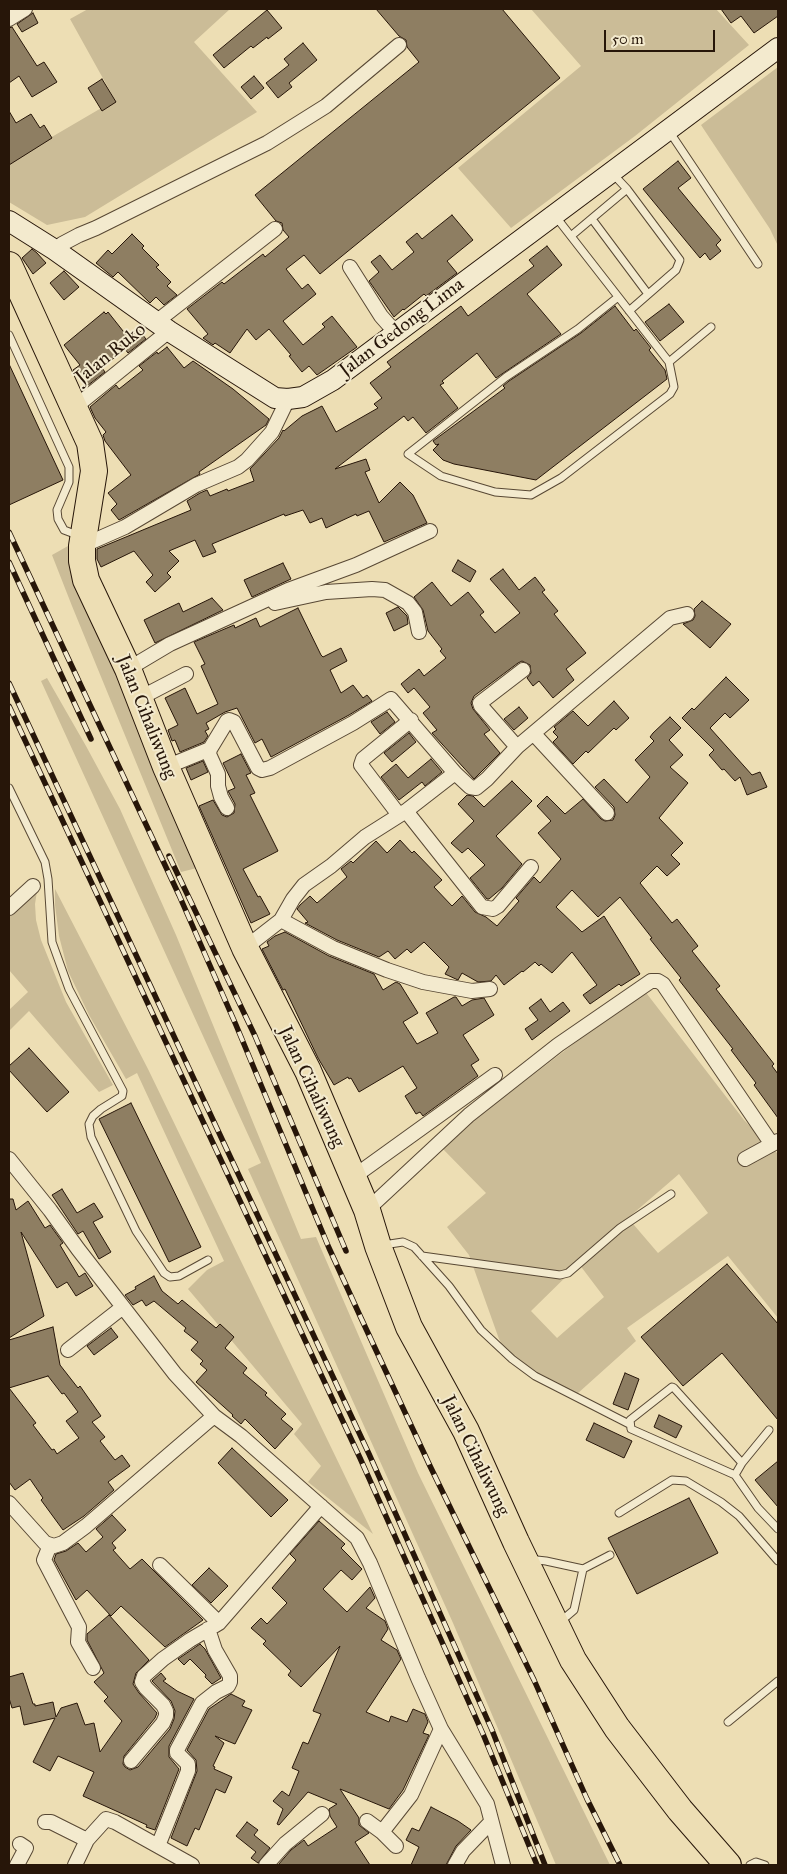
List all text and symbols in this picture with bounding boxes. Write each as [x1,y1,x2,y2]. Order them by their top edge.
scale bar [607,20,718,52]
text: 50 m [612,30,644,48]
street label: Jalan Gedong Lima [335,274,469,382]
street label: Jalan Ruko [71,319,151,389]
street label: Jalan Cihaliwung [111,652,181,782]
street label: Jalan Cihaliwung [273,1023,349,1151]
street label: Jalan Cihaliwung [436,1392,514,1520]

